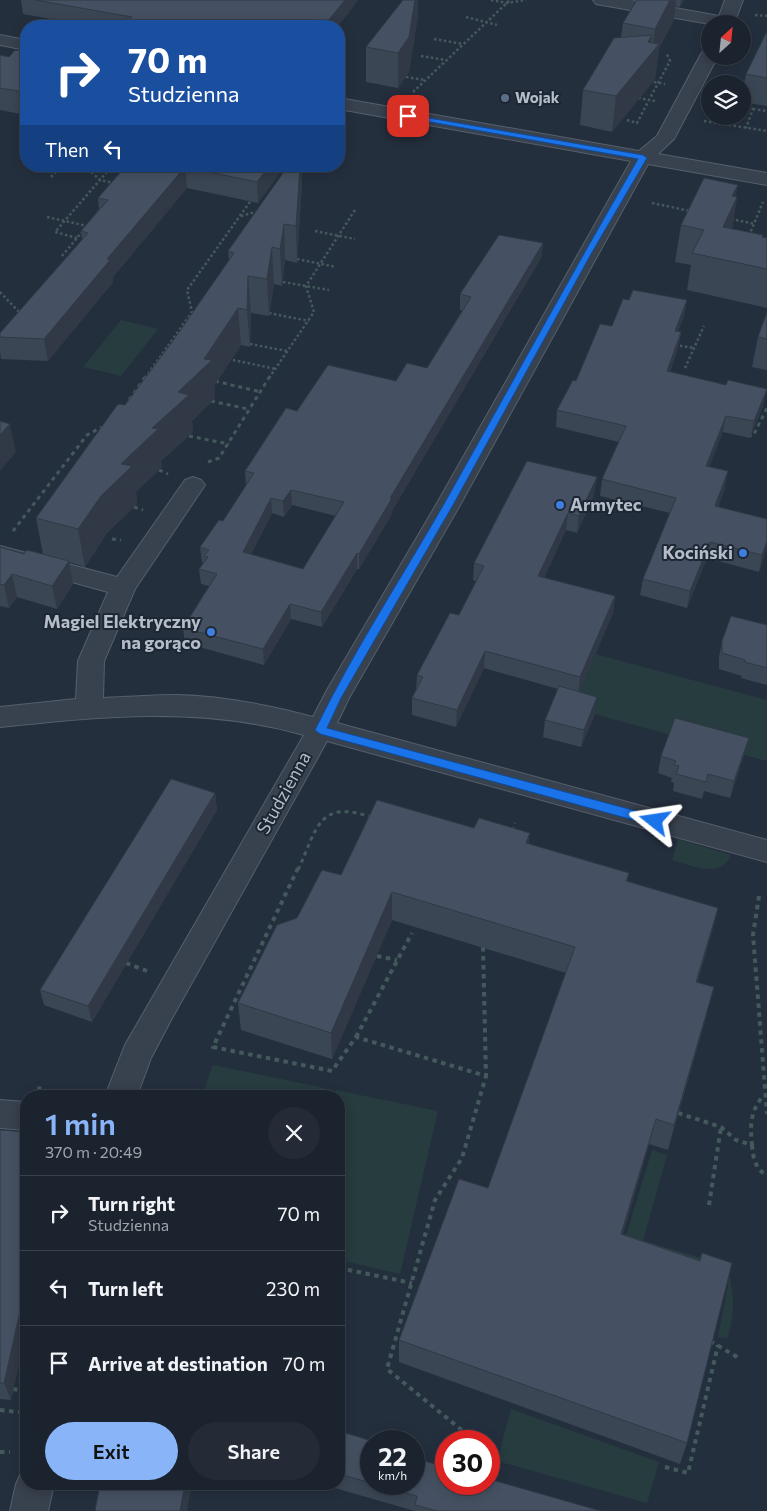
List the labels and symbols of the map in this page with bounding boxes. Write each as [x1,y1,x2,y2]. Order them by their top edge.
north arrow [701,15,751,65]
place label: Wojak [515,88,560,106]
marker: Wojak [499,92,511,104]
pin [387,95,429,137]
place label: Armytec [570,493,642,515]
marker: Armytec [554,499,566,511]
place label: Kociński [663,541,733,563]
marker: Kociński [737,547,749,559]
place label: Magiel Elektryczny na gorąco [44,610,201,653]
marker: Magiel Elektryczny na gorąco [205,626,217,638]
street label: Studzienna [251,747,315,838]
position arrow [628,794,680,846]
speed limit sign: 30 [435,1430,500,1495]

